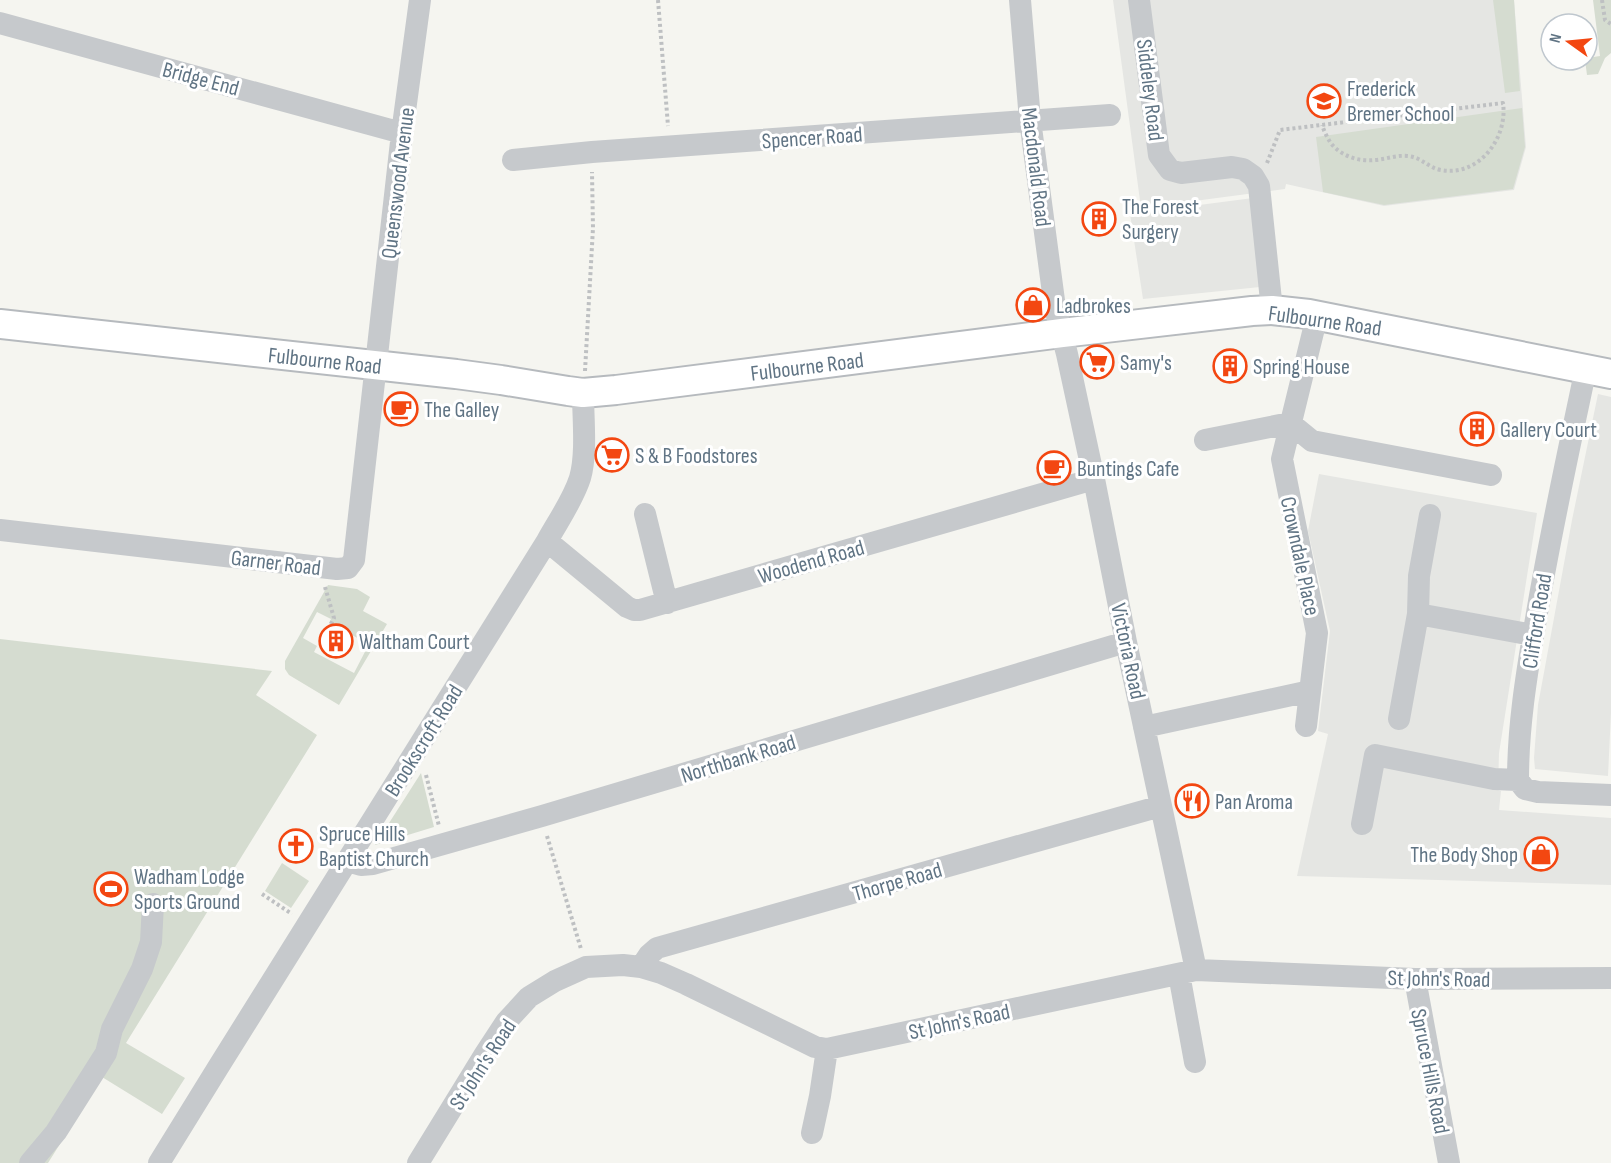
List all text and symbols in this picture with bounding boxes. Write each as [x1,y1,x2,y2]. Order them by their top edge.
north arrow [1539,12,1599,72]
text: N [1546,32,1566,45]
street label: Siddeley Road [1130,38,1169,143]
street label: Bridge End [159,56,242,103]
place label: Frederick Bremer School [1347,76,1454,128]
school or university icon: Frederick Bremer School [1306,83,1342,119]
street label: Queenswood Avenue [376,106,421,260]
street label: Macdonald Road [1015,106,1056,228]
street label: Spencer Road [761,122,863,155]
place label: The Forest Surgery [1122,194,1199,246]
building icon: The Forest Surgery [1081,201,1117,237]
shop icon: Ladbrokes [1015,287,1051,323]
place label: Ladbrokes [1056,293,1131,320]
street label: Fulbourne Road [1267,300,1383,343]
street label: Fulbourne Road [267,342,383,381]
supermarket icon: Samy's [1079,344,1115,380]
street label: Fulbourne Road [749,347,865,388]
building icon: Spring House [1212,348,1248,384]
place label: Samy's [1120,350,1172,377]
place label: Spring House [1253,354,1350,381]
cafe icon: The Galley [383,391,419,427]
place label: The Galley [424,397,500,424]
building icon: Gallery Court [1459,411,1495,447]
place label: Gallery Court [1500,417,1597,444]
supermarket icon: S & B Foodstores [594,437,630,473]
place label: S & B Foodstores [635,443,758,470]
cafe icon: Buntings Cafe [1036,450,1072,486]
place label: Buntings Cafe [1077,456,1179,483]
street label: Crowndale Place [1274,494,1325,618]
street label: Woodend Road [755,534,868,590]
street label: Garner Road [229,545,322,582]
street label: Clifford Road [1517,572,1558,671]
street label: Victoria Road [1104,601,1151,702]
building icon: Waltham Court [318,623,354,659]
place label: Waltham Court [359,629,470,656]
street label: Brookscroft Road [379,680,469,802]
street label: Northbank Road [678,729,799,790]
restaurant icon: Pan Aroma [1174,783,1210,819]
place label: Pan Aroma [1215,789,1293,816]
place label: Spruce Hills Baptist Church [319,821,429,873]
church icon: Spruce Hills Baptist Church [278,828,314,864]
shop icon: The Body Shop [1523,836,1559,872]
place label: The Body Shop [1410,842,1518,869]
street label: Thorpe Road [850,857,945,908]
place label: Wadham Lodge Sports Ground [134,864,245,916]
sports icon: Wadham Lodge Sports Ground [93,871,129,907]
street label: St John's Road [1387,965,1491,994]
street label: St John's Road [906,999,1012,1046]
street label: Spruce Hills Road [1404,1007,1455,1136]
street label: St John's Road [444,1014,523,1115]

